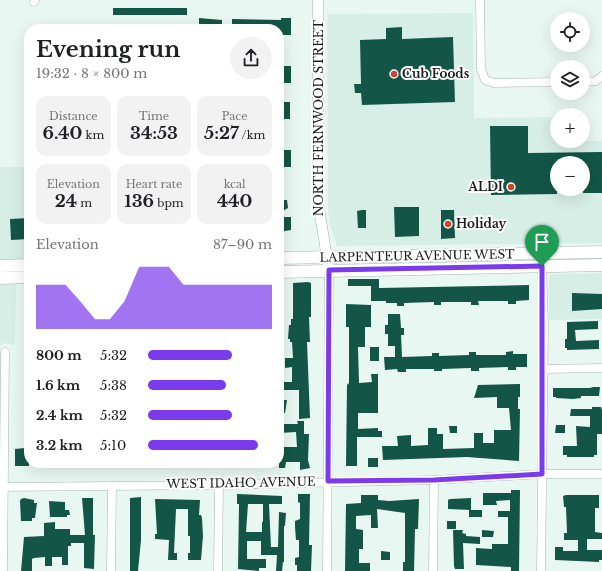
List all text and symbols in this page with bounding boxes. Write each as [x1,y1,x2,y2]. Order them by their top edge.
map controls [550,12,590,196]
button: locate [550,12,590,52]
street label: NORTH FERNWOOD STREET [311,19,326,216]
text: Evening run [36,36,180,63]
button: share [230,37,272,79]
button: layers [550,60,590,100]
text: 19:32 · 8 × 800 m [36,65,147,82]
place label: Cub Foods [402,66,470,81]
marker: Cub Foods [389,69,399,79]
button: + [550,108,590,148]
text: Distance [49,109,98,123]
text: Time [139,109,169,123]
text: Pace [222,109,248,123]
text: 6.40 [42,123,82,144]
text: 34:53 [130,123,178,144]
text: 5:27 [204,123,239,144]
text: km [82,128,104,142]
text: /km [239,128,265,142]
button: − [550,156,590,196]
text: Elevation [47,177,100,191]
text: Heart rate [126,177,182,191]
text: kcal [224,177,246,191]
place label: ALDI [467,179,503,194]
marker: ALDI [506,182,516,192]
text: 24 [55,191,77,212]
text: 136 [124,191,154,212]
text: 440 [217,191,252,212]
text: m [77,196,92,210]
text: bpm [154,196,184,210]
place label: Holiday [456,216,507,231]
marker: Holiday [443,219,453,229]
pin [525,225,559,266]
icon: arrive [531,231,553,253]
text: Elevation [36,236,99,253]
text: 87–90 m [213,236,272,253]
street label: LARPENTEUR AVENUE WEST [319,246,515,265]
text: 800 m [36,347,82,364]
text: 5:32 [100,347,127,364]
text: 1.6 km [36,377,80,394]
text: 5:38 [100,377,127,394]
text: 2.4 km [36,407,83,424]
text: 5:32 [100,407,127,424]
text: 3.2 km [36,437,83,454]
text: 5:10 [100,437,126,454]
street label: WEST IDAHO AVENUE [165,474,316,491]

